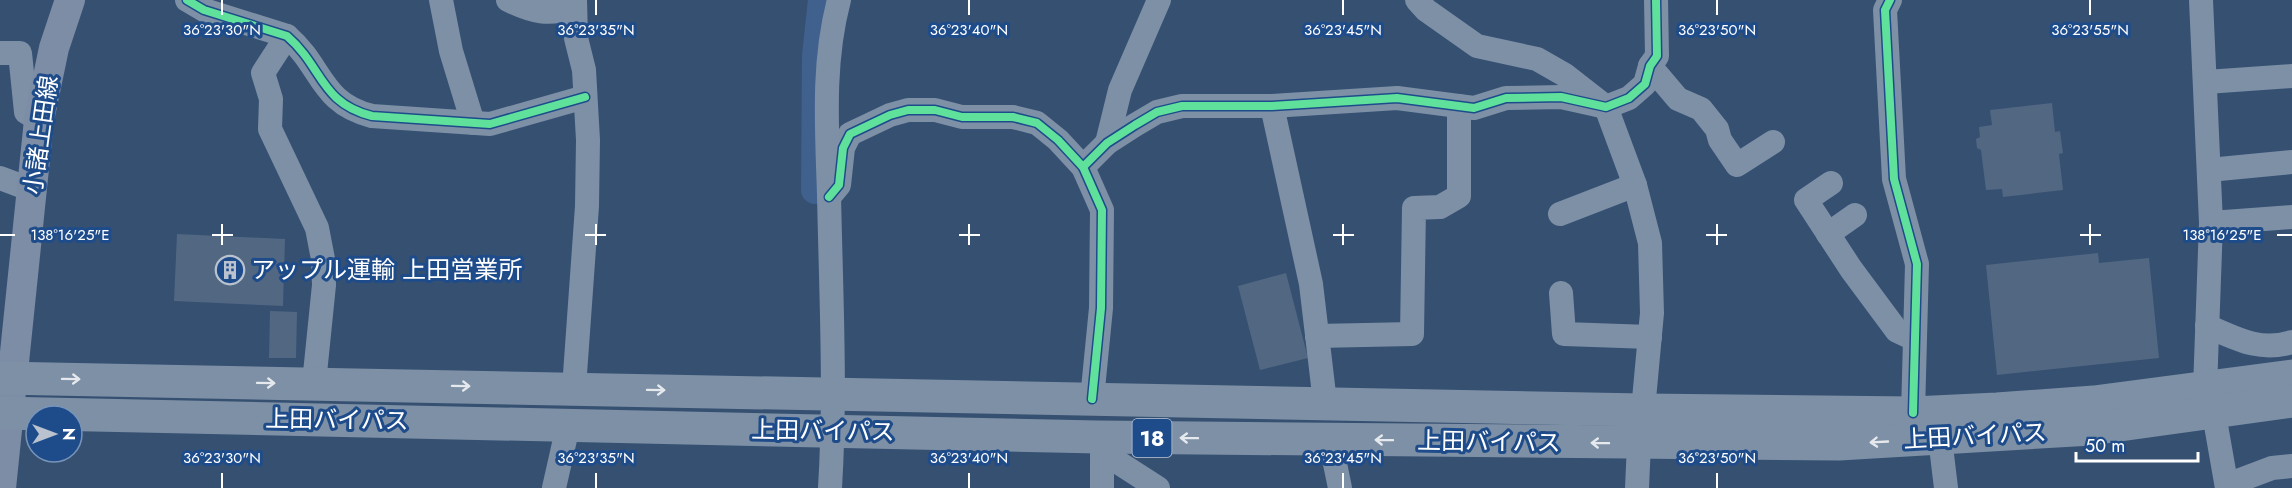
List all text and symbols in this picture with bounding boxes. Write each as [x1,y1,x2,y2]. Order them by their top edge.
text: 36°23'30"N [183,19,261,41]
text: 36°23'35"N [557,19,635,41]
text: 36°23'40"N [930,19,1008,41]
text: 36°23'45"N [1304,19,1382,41]
text: 36°23'50"N [1678,19,1756,41]
text: 36°23'55"N [2051,19,2129,41]
street label: 小諸上田線 [15,73,66,197]
text: 138°16'25"E [30,224,110,246]
text: 138°16'25"E [2182,224,2262,246]
place label: アップル運輸 上田営業所 [251,252,522,287]
building icon: アップル運輸 上田営業所 [214,254,246,286]
one-way arrow [61,373,81,385]
one-way arrow [256,377,276,388]
one-way arrow [451,380,471,392]
one-way arrow [646,384,666,396]
street label: 上田バイパス [265,401,409,438]
north arrow [24,404,84,464]
street label: 上田バイパス [751,412,895,449]
street label: 上田バイパス [1902,414,2048,457]
road number: 18 [1132,419,1172,457]
street label: 上田バイパス [1417,423,1561,460]
scale bar [2076,425,2198,463]
text: N [57,428,80,440]
one-way arrow [1179,432,1199,444]
text: 50 m [2085,433,2125,459]
one-way arrow [1374,434,1394,446]
one-way arrow [1869,436,1889,447]
one-way arrow [1590,437,1610,449]
text: 36°23'30"N [183,447,261,469]
text: 36°23'35"N [557,447,635,469]
text: 36°23'40"N [930,447,1008,469]
text: 36°23'45"N [1304,447,1382,469]
text: 36°23'50"N [1678,447,1756,469]

